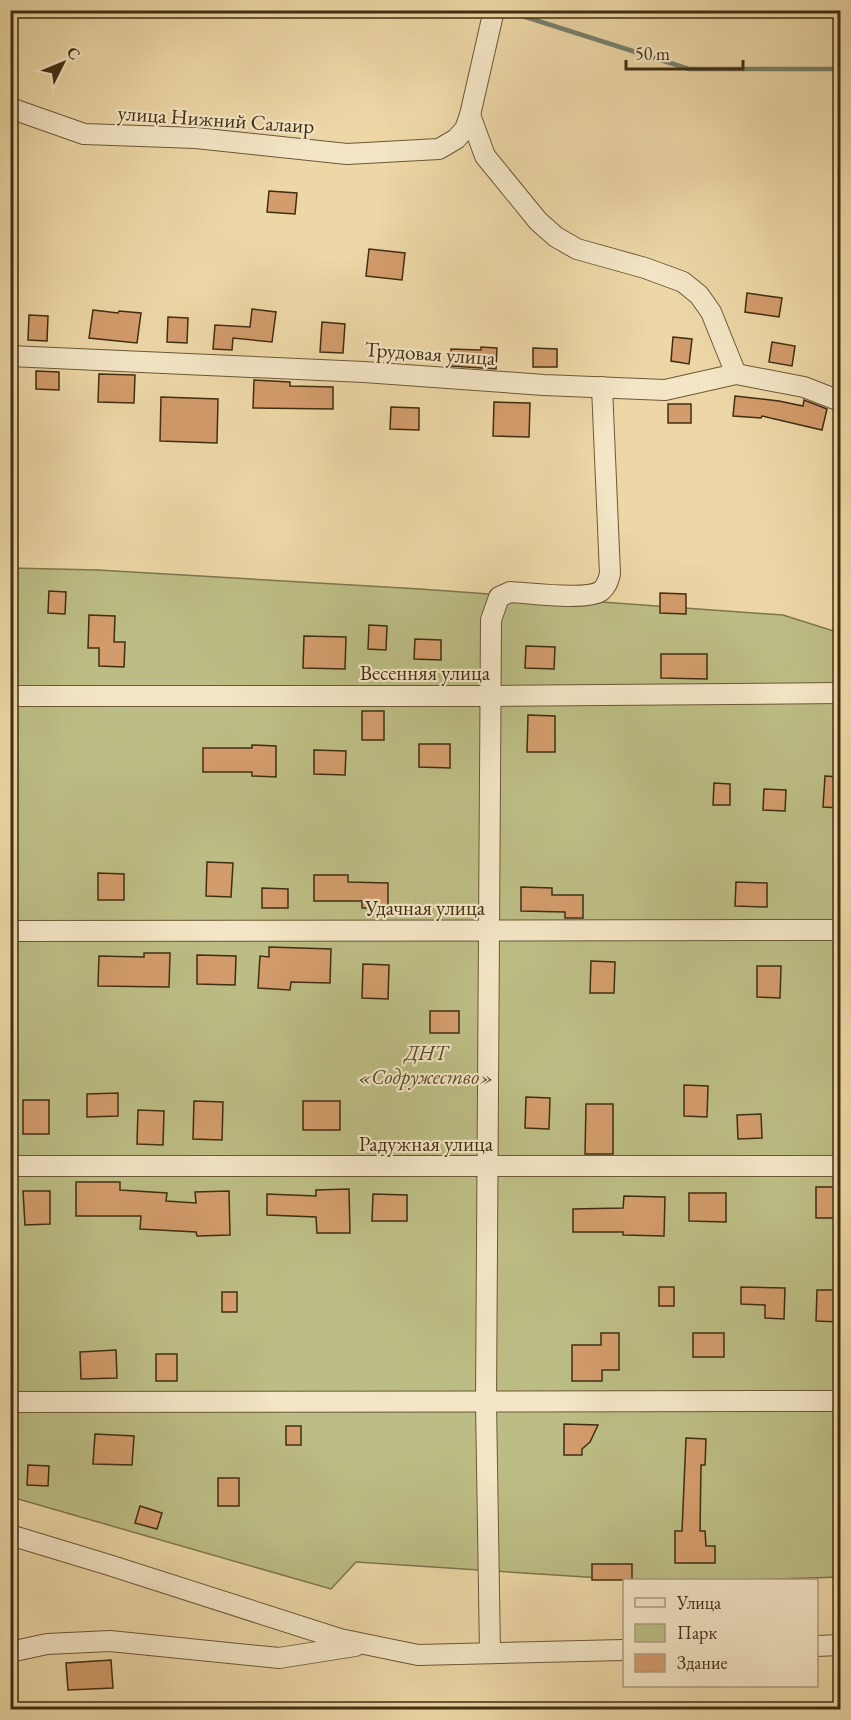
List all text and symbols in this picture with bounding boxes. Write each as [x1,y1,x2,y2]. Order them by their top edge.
north arrow [33,33,93,93]
scale bar [626,33,743,71]
text: С [62,42,85,64]
text: 50 m [635,42,670,65]
street label: улица Нижний Салаир [117,99,315,139]
street label: Трудовая улица [364,335,497,371]
street label: Весенняя улица [360,659,491,686]
street label: Удачная улица [364,894,486,921]
park label: ДНТ «Содружество» [358,1039,494,1090]
street label: Радужная улица [359,1130,494,1157]
legend [623,1579,818,1687]
text: Улица [676,1591,722,1614]
text: Парк [677,1621,717,1644]
text: Здание [677,1651,727,1674]

